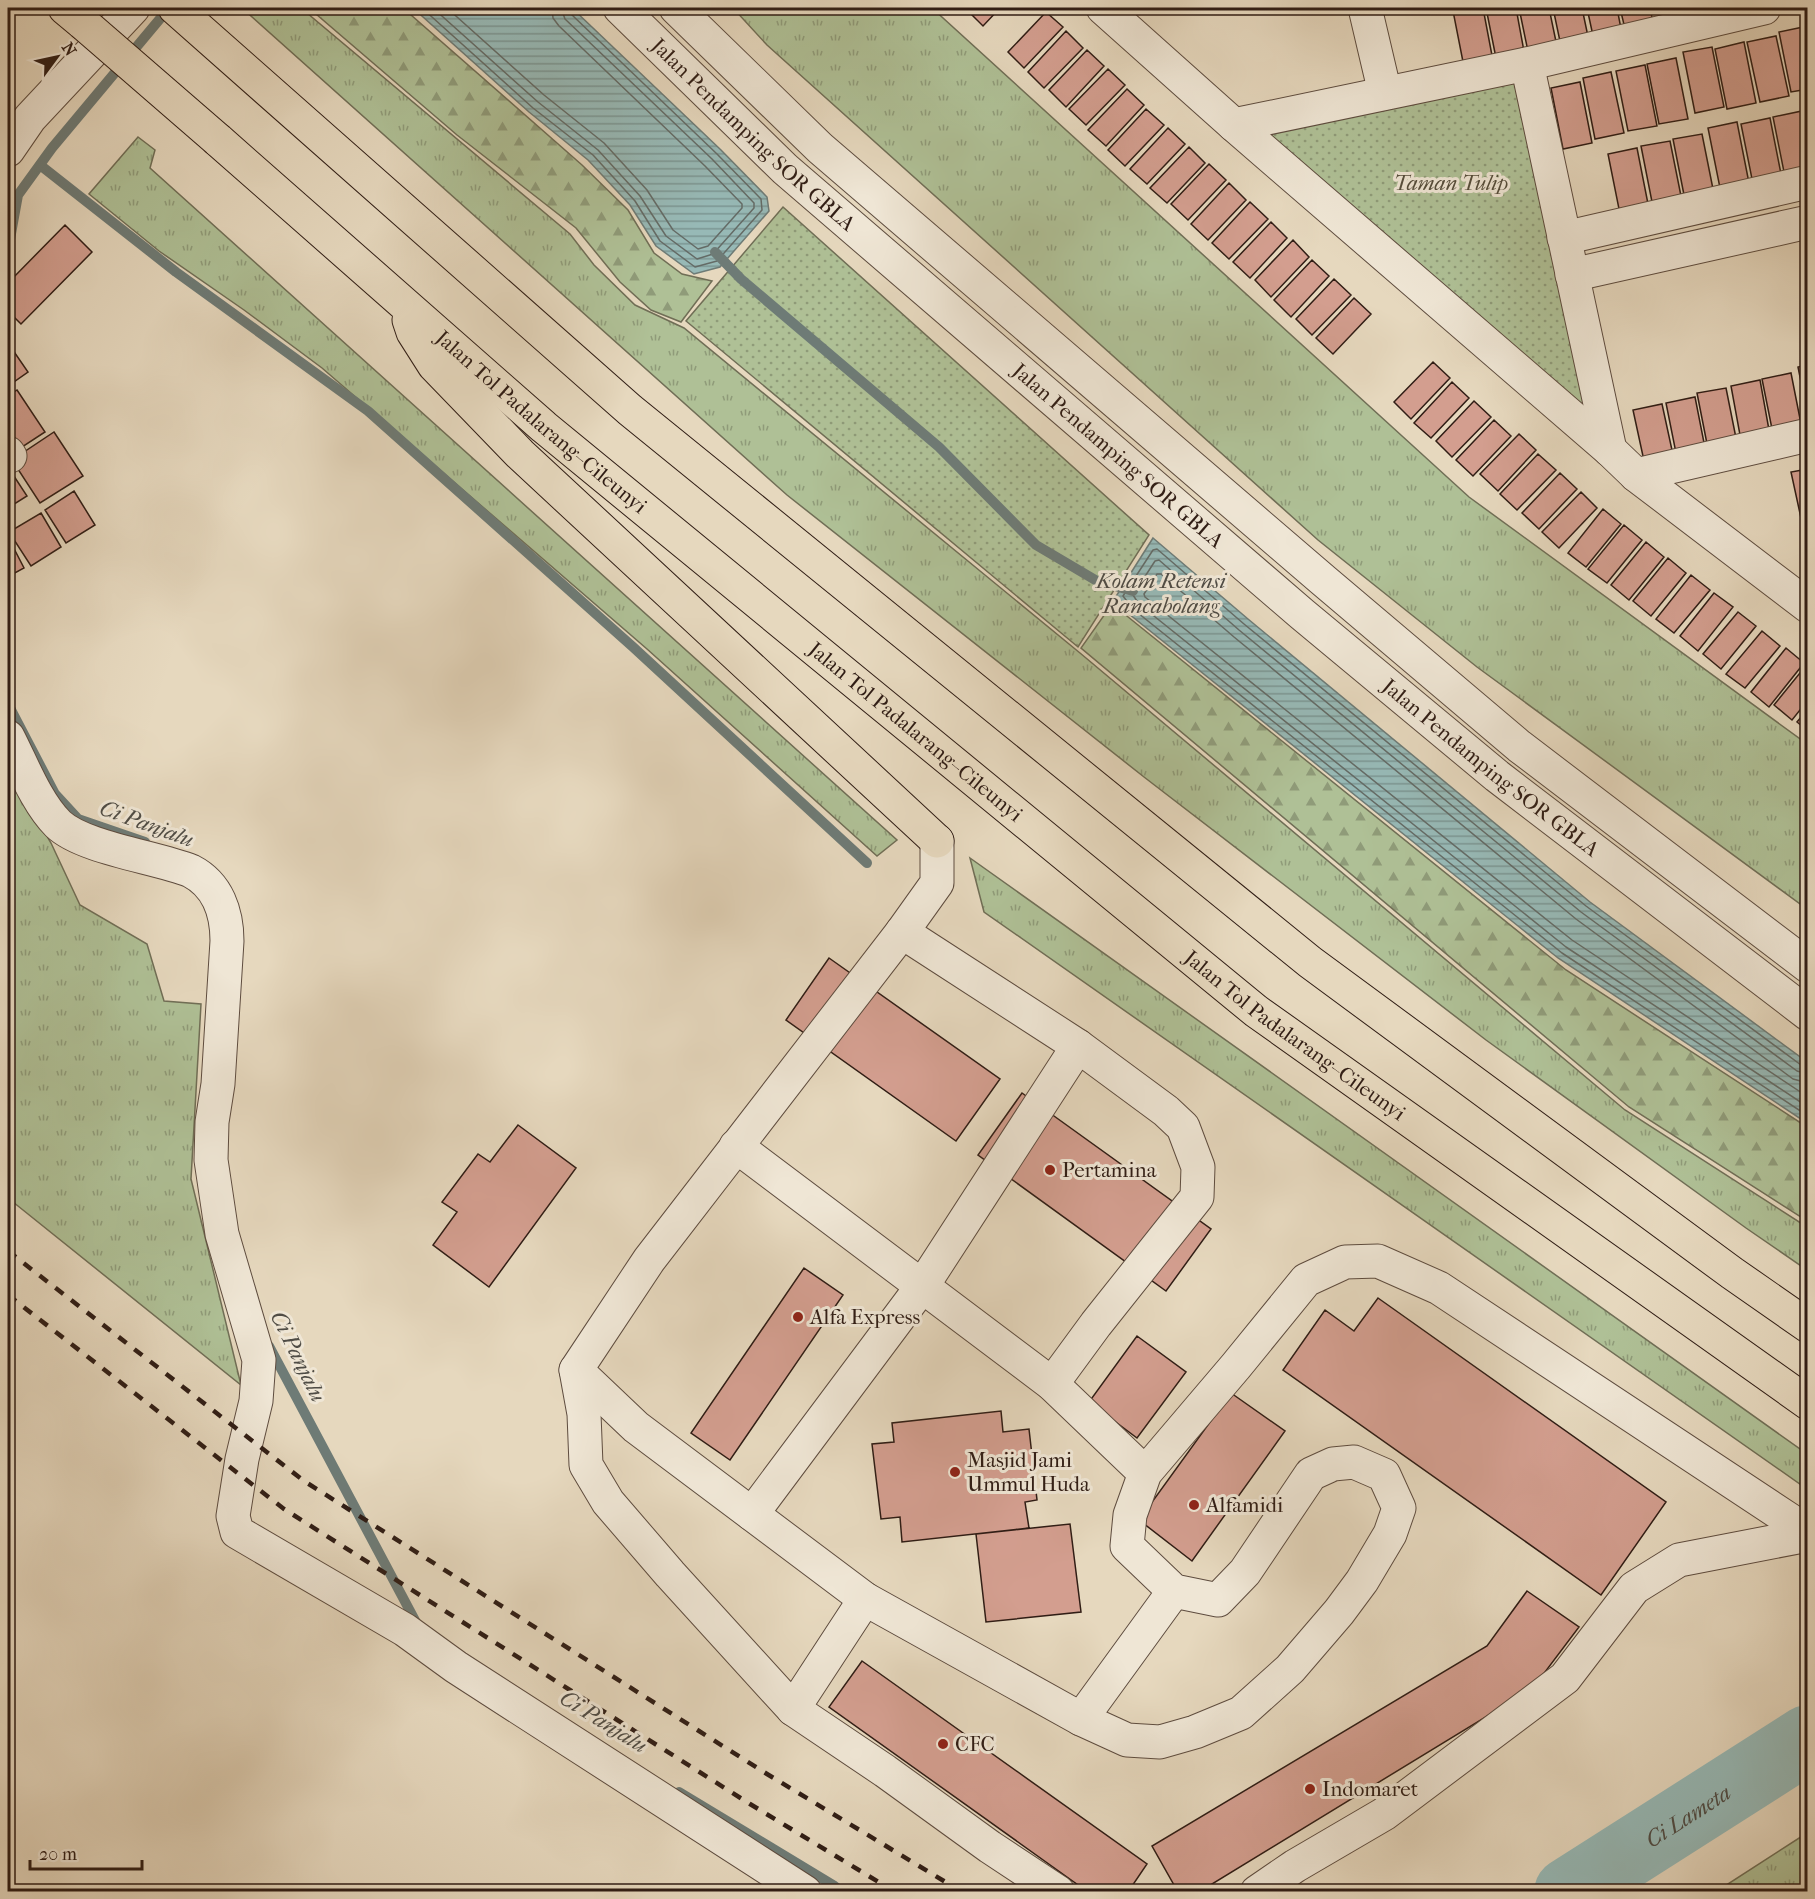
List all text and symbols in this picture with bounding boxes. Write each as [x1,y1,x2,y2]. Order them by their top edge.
north arrow [27,27,87,87]
street label: Jalan Pendamping SOR GBLA [645,32,860,236]
text: N [58,39,81,60]
park label: Taman Tulip [1394,171,1508,195]
street label: Jalan Tol Padalarang–Cileunyi [429,324,652,518]
street label: Jalan Pendamping SOR GBLA [1006,357,1229,553]
water label: Kolam Retensi Rancabolang [1094,568,1228,619]
street label: Jalan Tol Padalarang–Cileunyi [802,636,1027,827]
street label: Jalan Pendamping SOR GBLA [1376,673,1604,862]
water label: Ci Panjalu [96,795,197,853]
street label: Jalan Tol Padalarang–Cileunyi [1178,944,1410,1125]
place label: Pertamina [1062,1158,1157,1182]
marker: Pertamina [1043,1163,1057,1177]
place label: Alfa Express [809,1305,921,1329]
water label: Ci Panjalu [265,1307,331,1406]
marker: Alfa Express [791,1310,805,1324]
place label: Masjid Jami Ummul Huda [967,1448,1090,1496]
marker: Masjid Jami Ummul Huda [948,1465,962,1479]
place label: Alfamidi [1205,1493,1283,1517]
marker: Alfamidi [1187,1498,1201,1512]
water label: Ci Panjalu [555,1685,652,1759]
place label: CFC [955,1732,995,1756]
marker: CFC [936,1737,950,1751]
place label: Indomaret [1322,1777,1419,1801]
water label: Ci Lameta [1641,1780,1736,1853]
marker: Indomaret [1303,1782,1317,1796]
scale bar [30,1833,142,1871]
text: 20 m [39,1844,77,1865]

